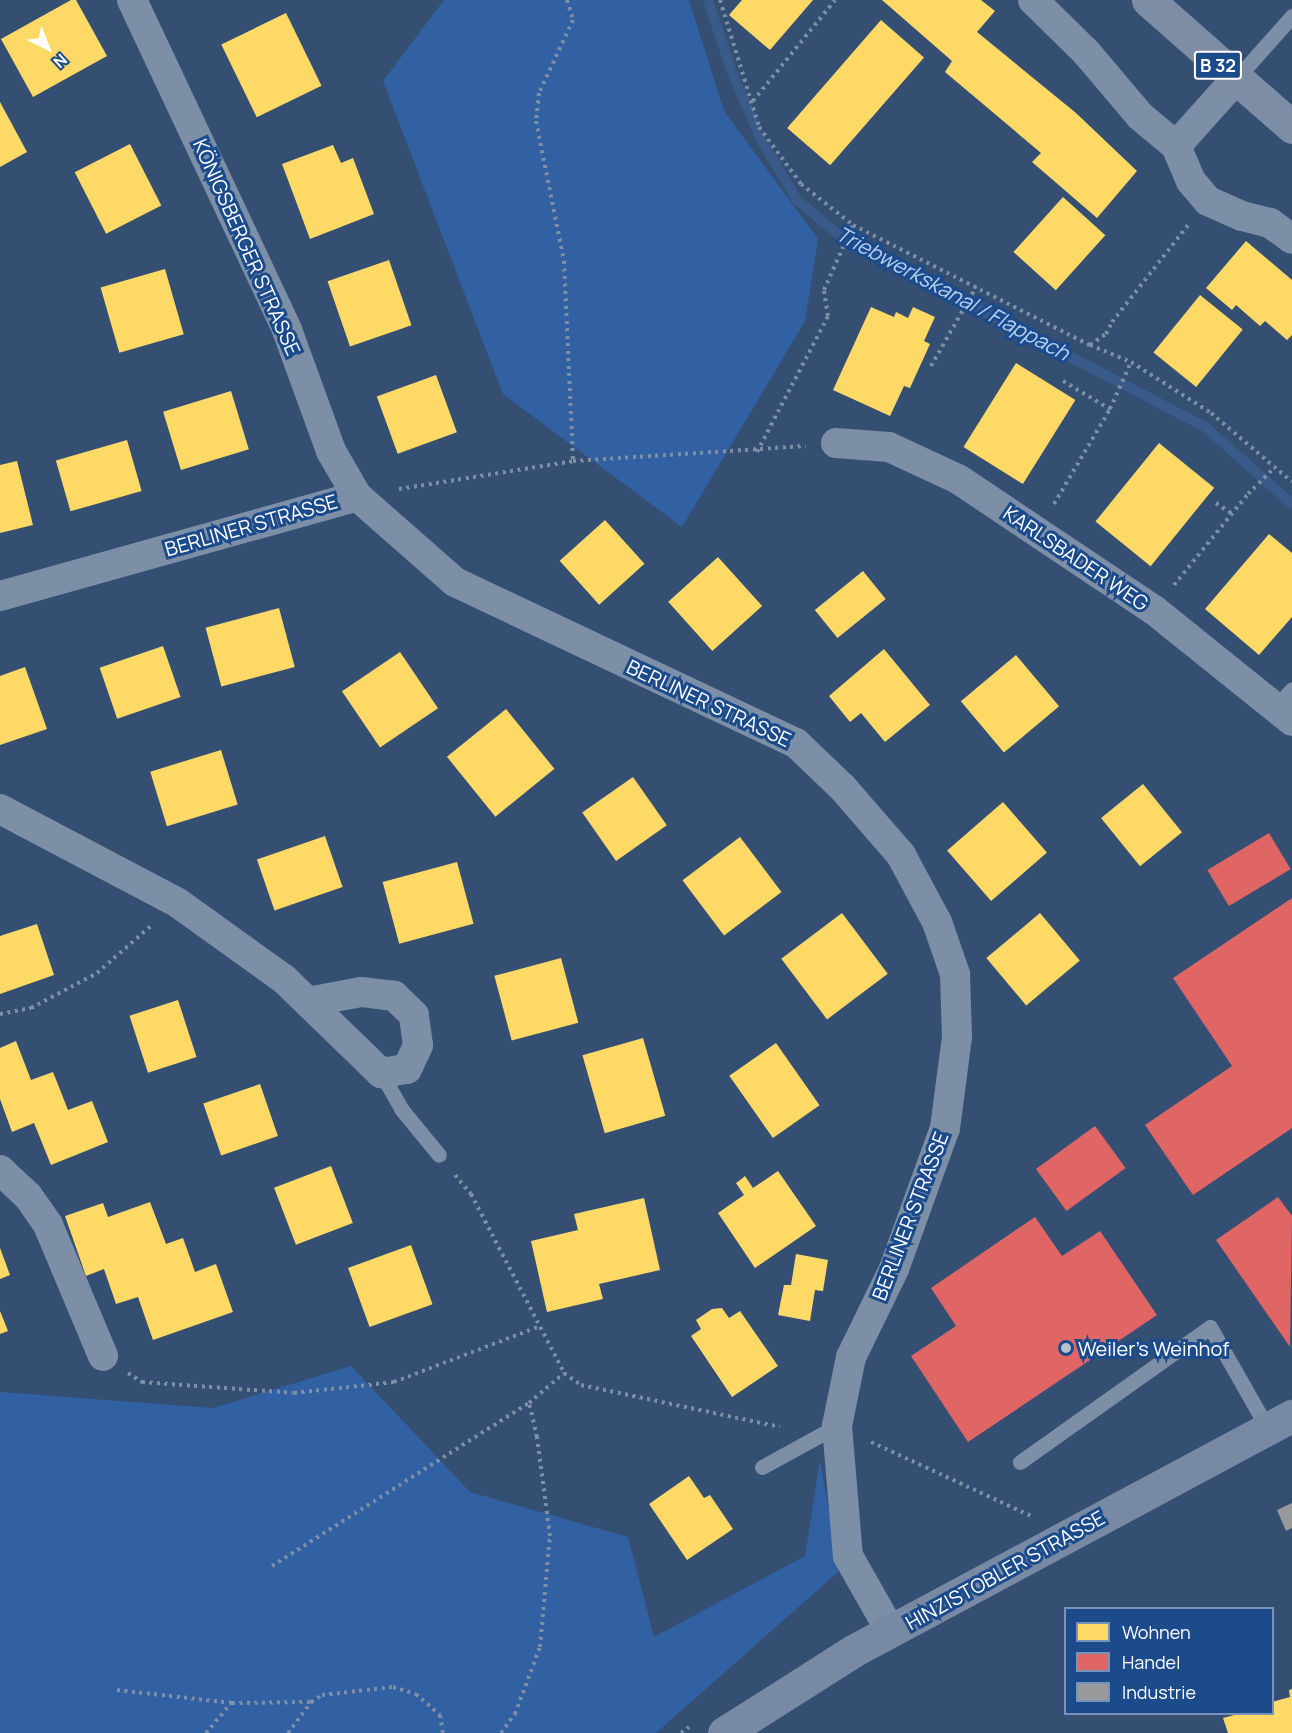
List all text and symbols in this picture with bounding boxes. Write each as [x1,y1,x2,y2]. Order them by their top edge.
north arrow [18,18,78,78]
text: N [49,49,72,73]
road number: B 32 [1192,50,1244,80]
street label: KÖNIGSBERGER STRASSE [188,135,306,359]
water label: Triebwerkskanal / Flappach [832,221,1074,365]
street label: BERLINER STRASSE [162,489,340,561]
street label: KARLSBADER WEG [999,501,1153,615]
street label: BERLINER STRASSE [623,654,795,752]
street label: BERLINER STRASSE [867,1128,953,1304]
place label: Weiler's Weinhof [1078,1336,1229,1360]
marker: Weiler's Weinhof [1059,1341,1073,1355]
street label: HINZISTOBLER STRASSE [901,1505,1109,1635]
legend [1064,1607,1274,1715]
text: Wohnen [1122,1620,1191,1644]
text: Handel [1122,1650,1180,1674]
text: Industrie [1122,1680,1196,1704]

